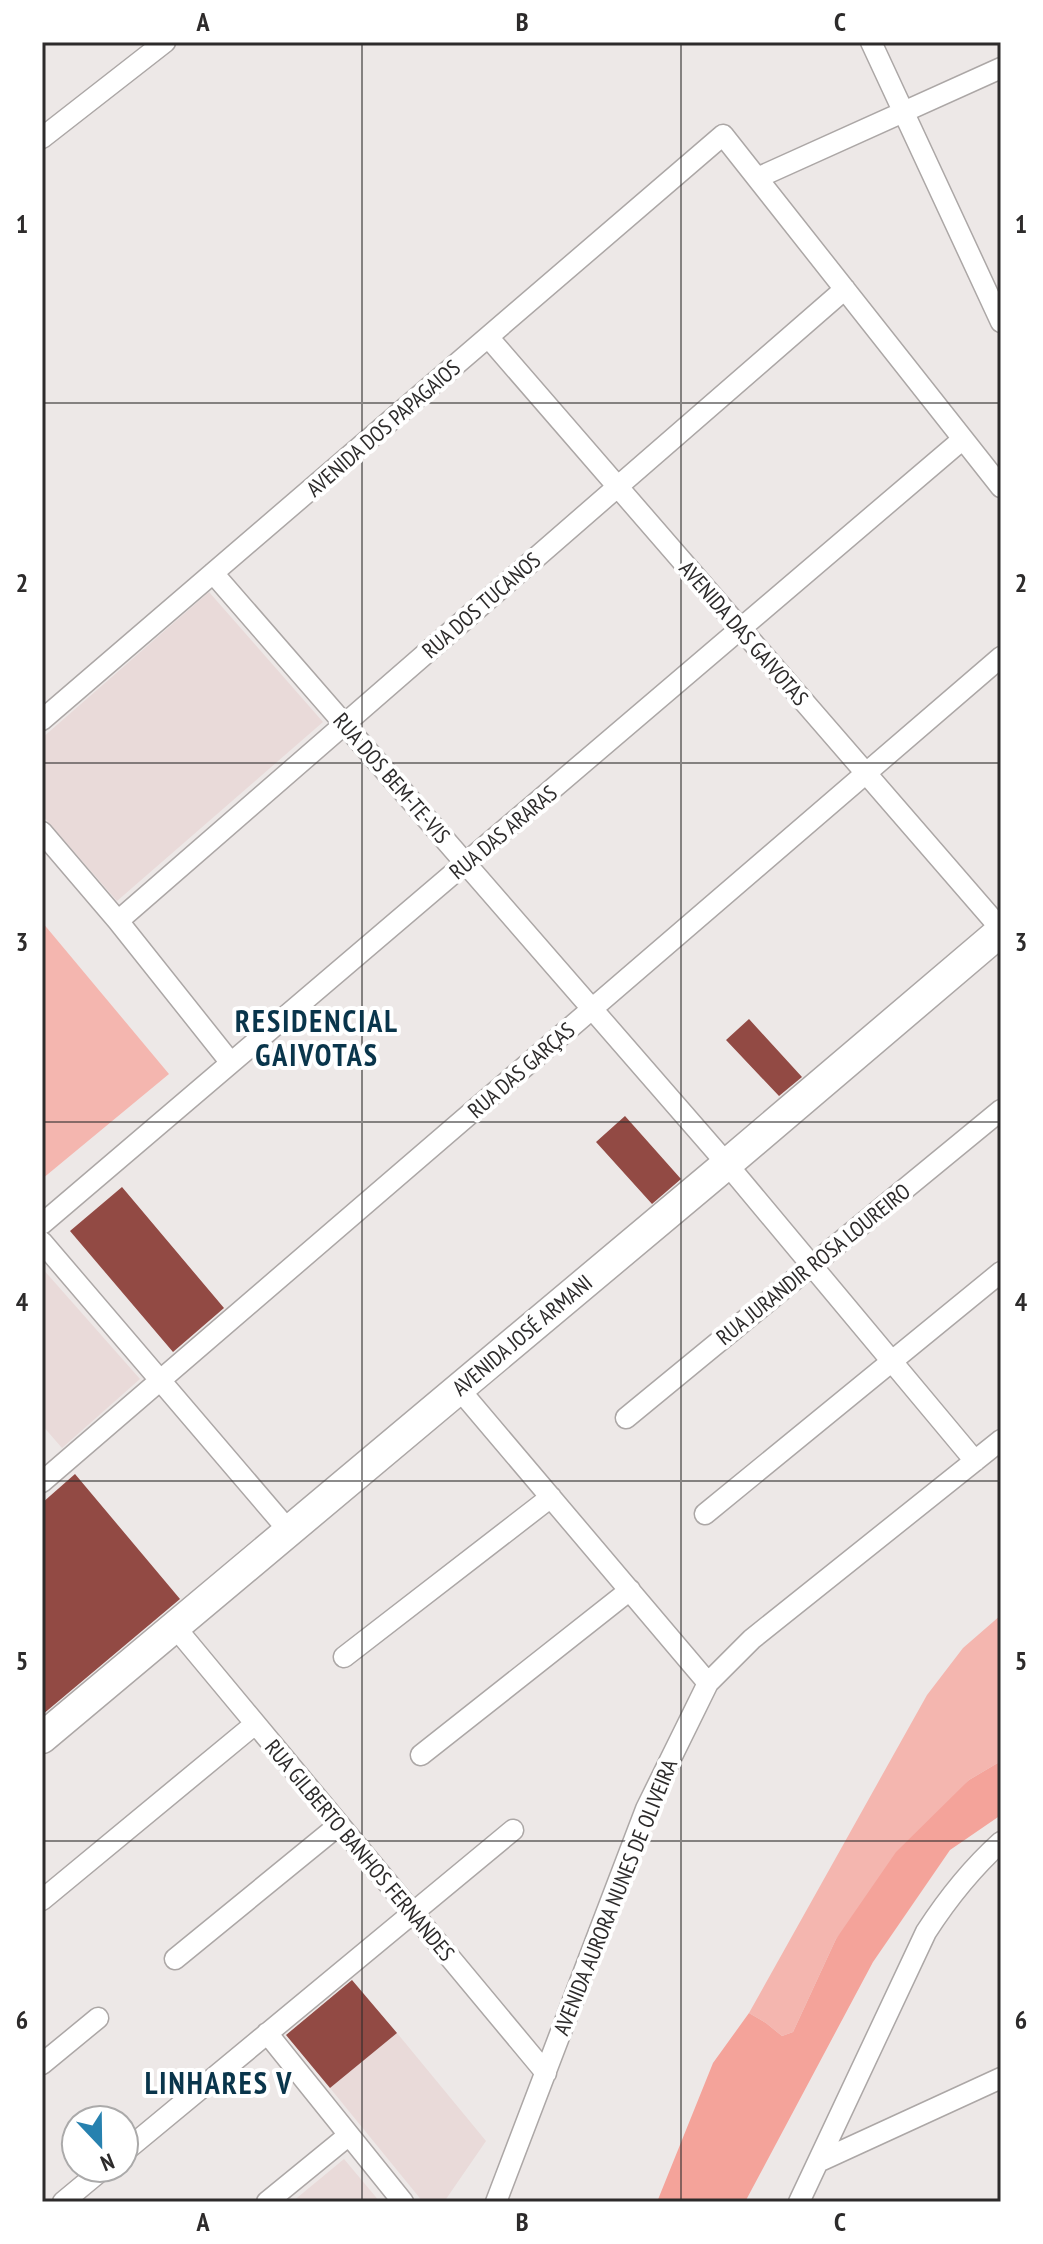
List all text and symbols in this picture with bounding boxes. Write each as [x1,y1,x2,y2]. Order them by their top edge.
text: A [195,5,210,38]
text: B [516,5,529,38]
text: C [834,5,846,38]
text: 1 [16,207,28,240]
text: 1 [1015,207,1027,240]
street label: AVENIDA DOS PAPAGAIOS [300,353,466,503]
street label: RUA DOS TUCANOS [416,546,546,664]
street label: AVENIDA DAS GAIVOTAS [673,555,815,711]
text: 2 [16,566,28,599]
text: 2 [1015,566,1027,599]
street label: RUA DOS BEM-TE-VIS [328,707,456,849]
street label: RUA DAS ARARAS [443,779,563,885]
text: 3 [16,925,28,958]
text: 3 [1015,925,1027,958]
district label: RESIDENCIAL GAIVOTAS [235,1001,399,1074]
street label: RUA DAS GARÇAS [462,1016,580,1124]
street label: RUA JURANDIR ROSA LOUREIRO [710,1177,916,1351]
street label: AVENIDA JOSÉ ARMANI [446,1268,598,1402]
text: 4 [16,1285,29,1318]
text: 4 [1015,1285,1028,1318]
text: 5 [16,1644,28,1677]
text: 5 [1015,1644,1027,1677]
street label: RUA GILBERTO BANHOS FERNANDES [259,1734,461,1966]
street label: AVENIDA AURORA NUNES DE OLIVEIRA [547,1754,683,2039]
text: 6 [16,2003,28,2036]
text: 6 [1015,2003,1027,2036]
district label: LINHARES V [145,2063,293,2102]
north arrow [60,2104,140,2184]
text: N [97,2147,118,2178]
text: A [195,2205,210,2238]
text: B [516,2205,529,2238]
text: C [834,2205,846,2238]

